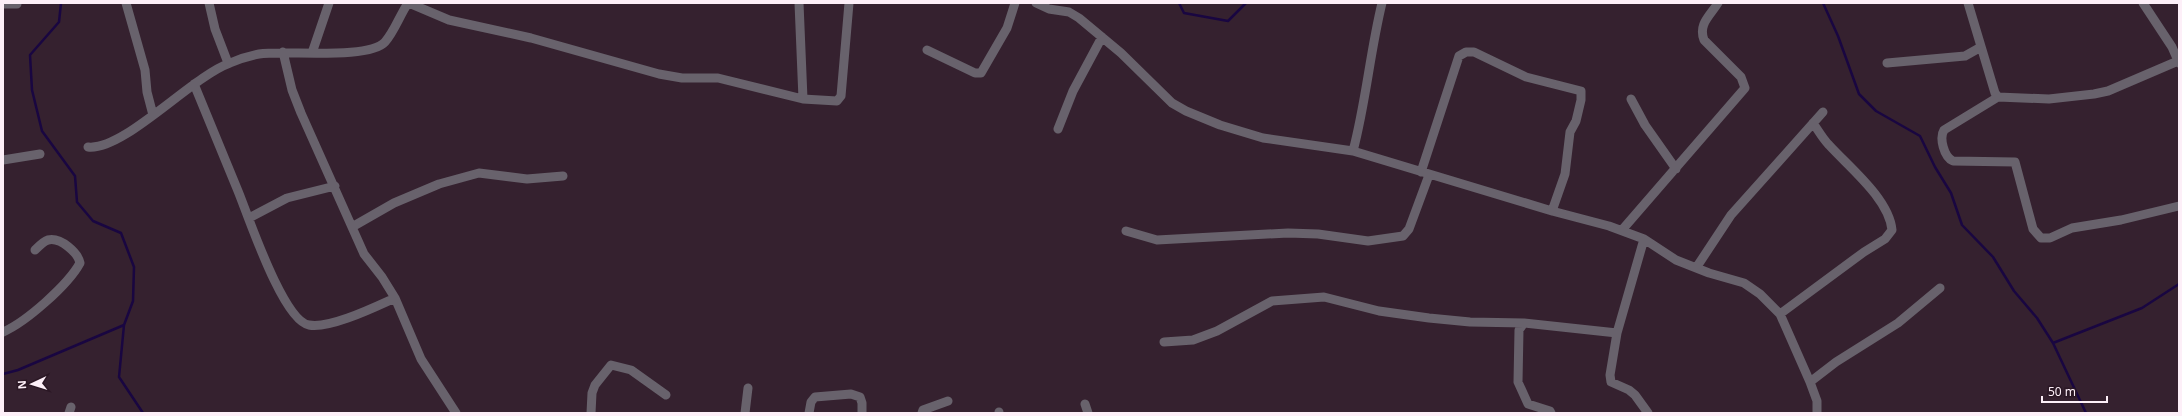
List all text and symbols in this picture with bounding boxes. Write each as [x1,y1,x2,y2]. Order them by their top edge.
north arrow [12,364,52,404]
scale bar [2042,378,2107,404]
text: N [14,380,29,390]
text: 50 m [2048,383,2076,400]

